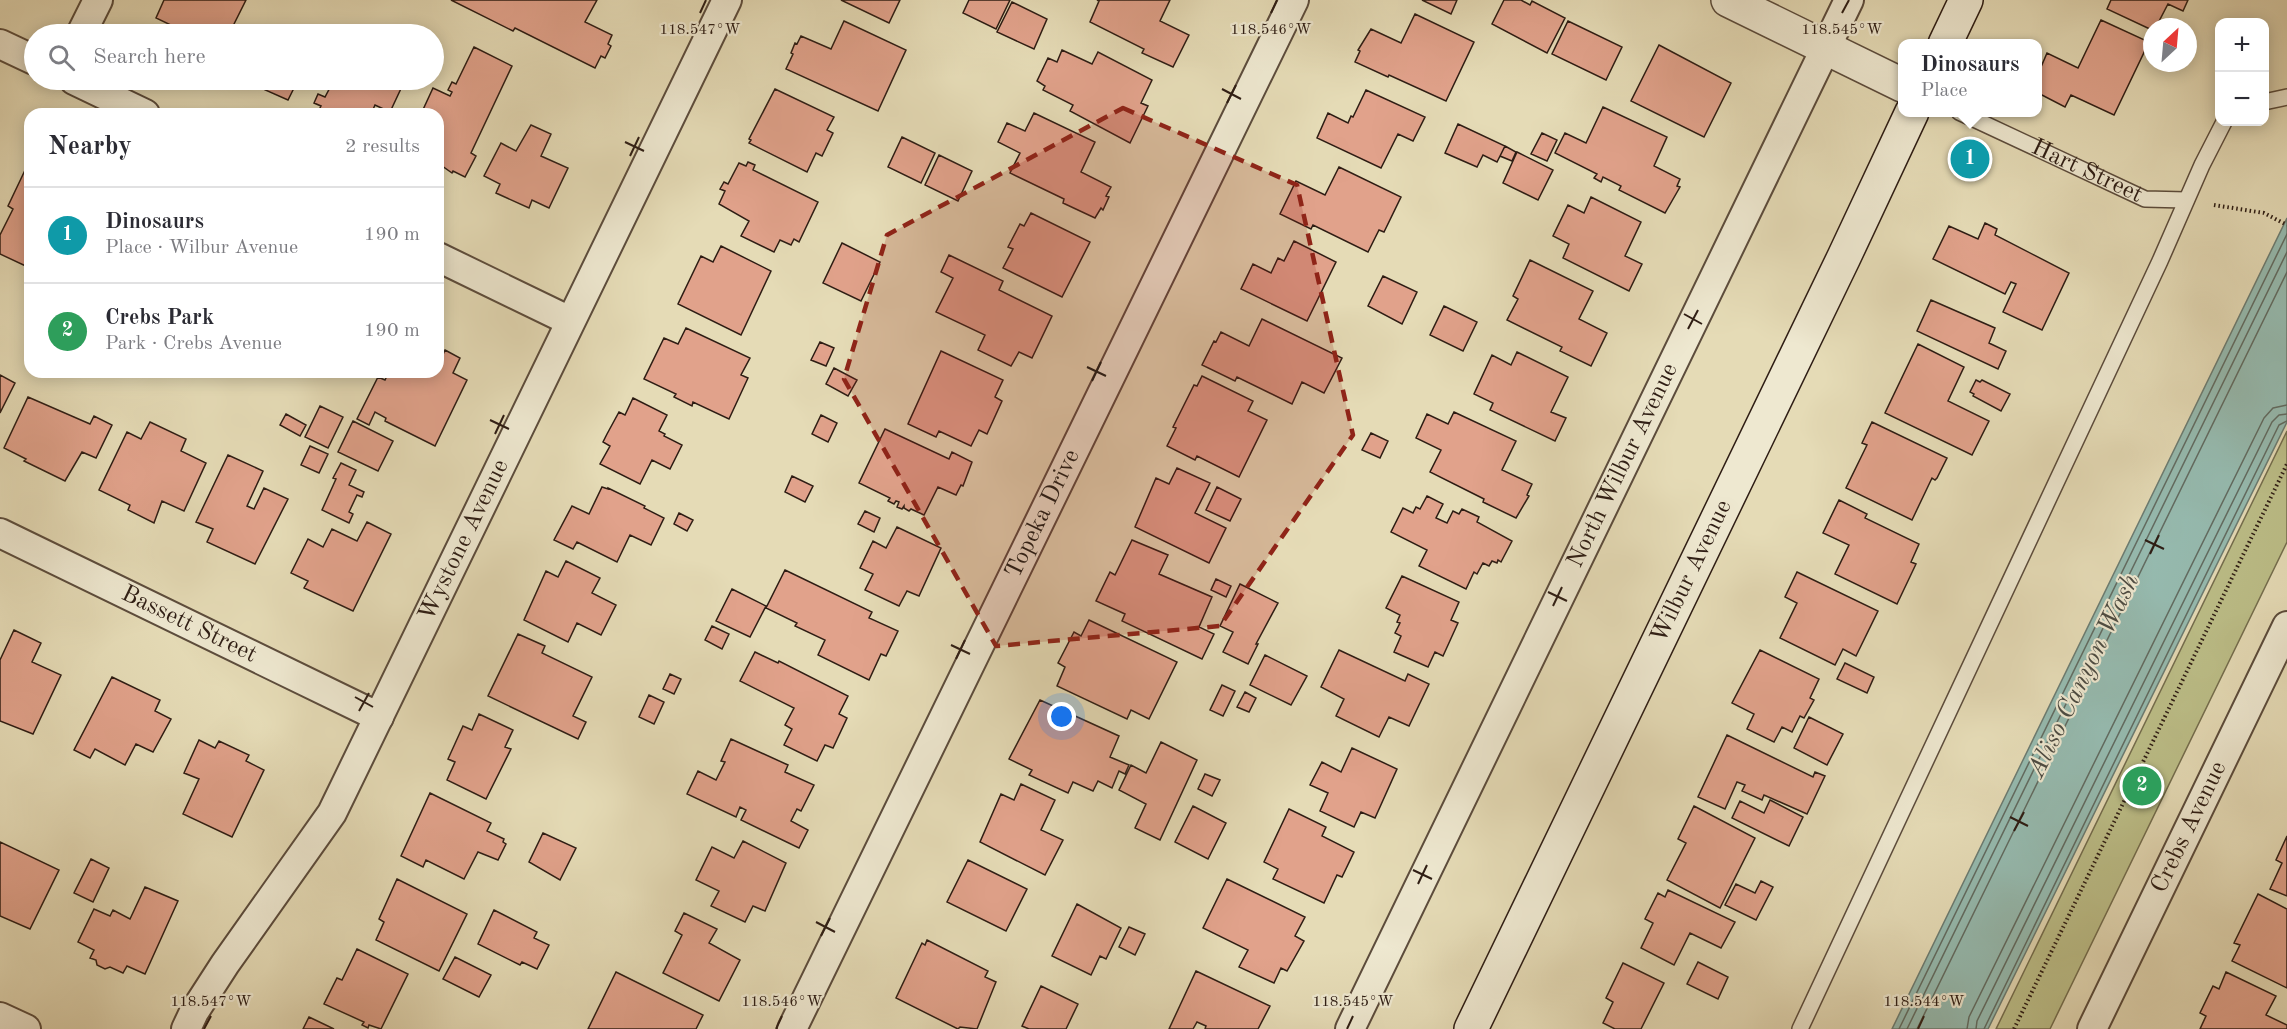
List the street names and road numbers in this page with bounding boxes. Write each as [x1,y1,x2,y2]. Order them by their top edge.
street label: Hart Street [2028,136,2146,208]
street label: North Wilbur Avenue [1563,360,1683,572]
street label: Topeka Drive [1002,446,1085,582]
street label: Wystone Avenue [415,456,514,625]
street label: Wilbur Avenue [1647,496,1737,647]
street label: Bassett Street [117,582,260,668]
street label: Crebs Avenue [2148,758,2231,897]

